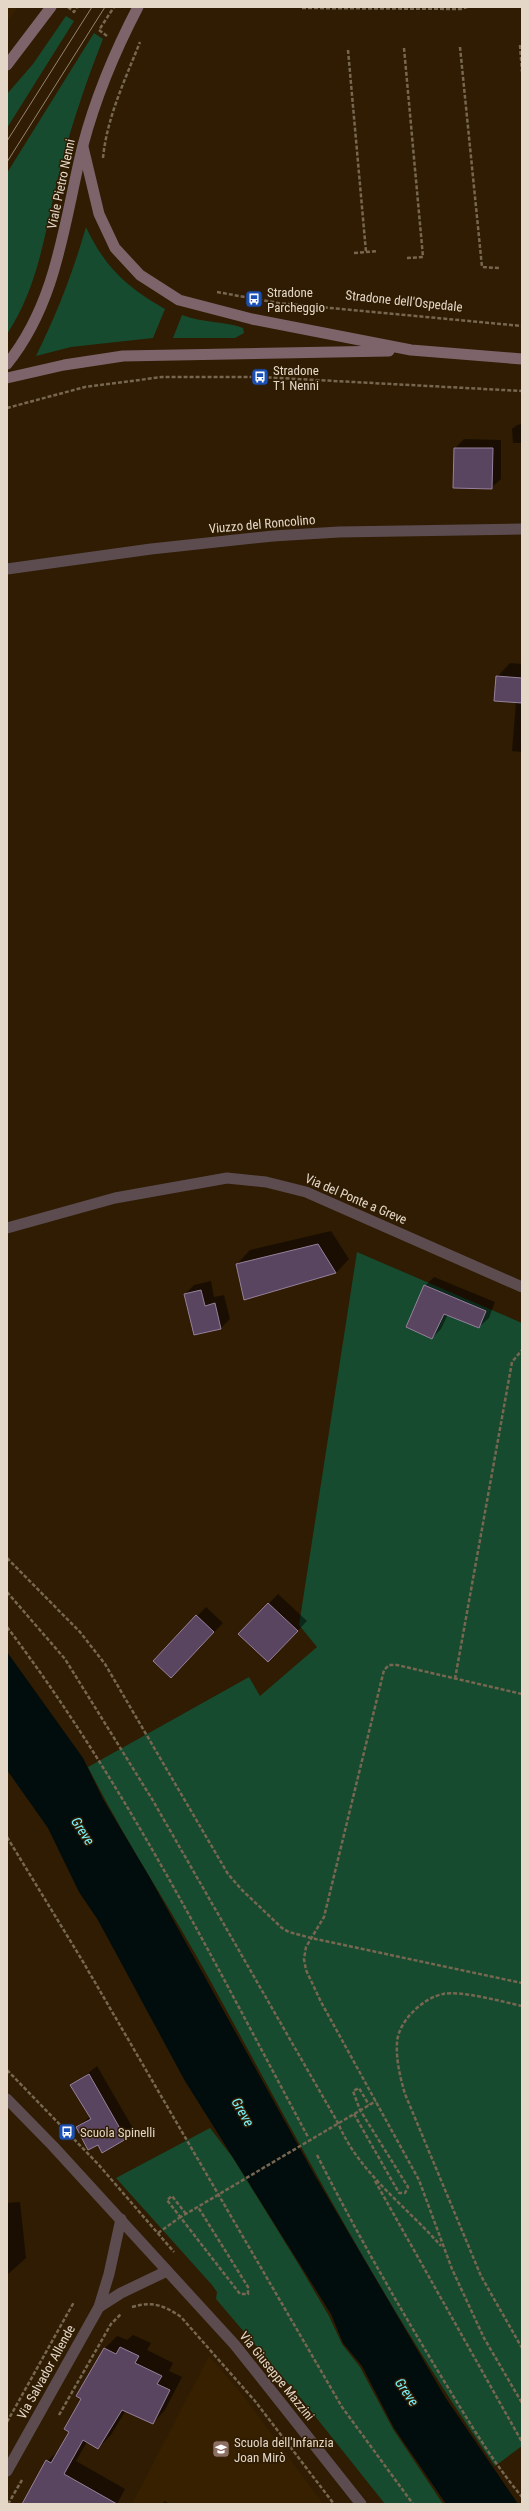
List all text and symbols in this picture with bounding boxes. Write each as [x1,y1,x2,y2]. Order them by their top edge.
street label: Viale Pietro Nenni [44,138,78,230]
place label: Stradone Parcheggio [267,285,325,315]
street label: Stradone dell'Ospedale [345,287,463,315]
bus stop icon: Stradone Parcheggio [244,289,264,309]
place label: Stradone T1 Nenni [273,363,319,393]
bus stop icon: Stradone T1 Nenni [250,367,270,387]
street label: Viuzzo del Roncolino [208,512,316,536]
street label: Via del Ponte a Greve [303,1171,409,1227]
water label: Greve [68,1814,98,1848]
water label: Greve [228,2095,258,2129]
bus stop icon: Scuola Spinelli [57,2122,77,2142]
place label: Scuola Spinelli [80,2125,155,2140]
street label: Via Salvador Allende [14,2322,78,2422]
street label: Via Giuseppe Mazzini [237,2329,317,2424]
water label: Greve [392,2375,422,2409]
place label: Scuola dell'Infanzia Joan Mirò [234,2435,334,2465]
school or university icon: Scuola dell'Infanzia Joan Mirò [211,2439,231,2459]

